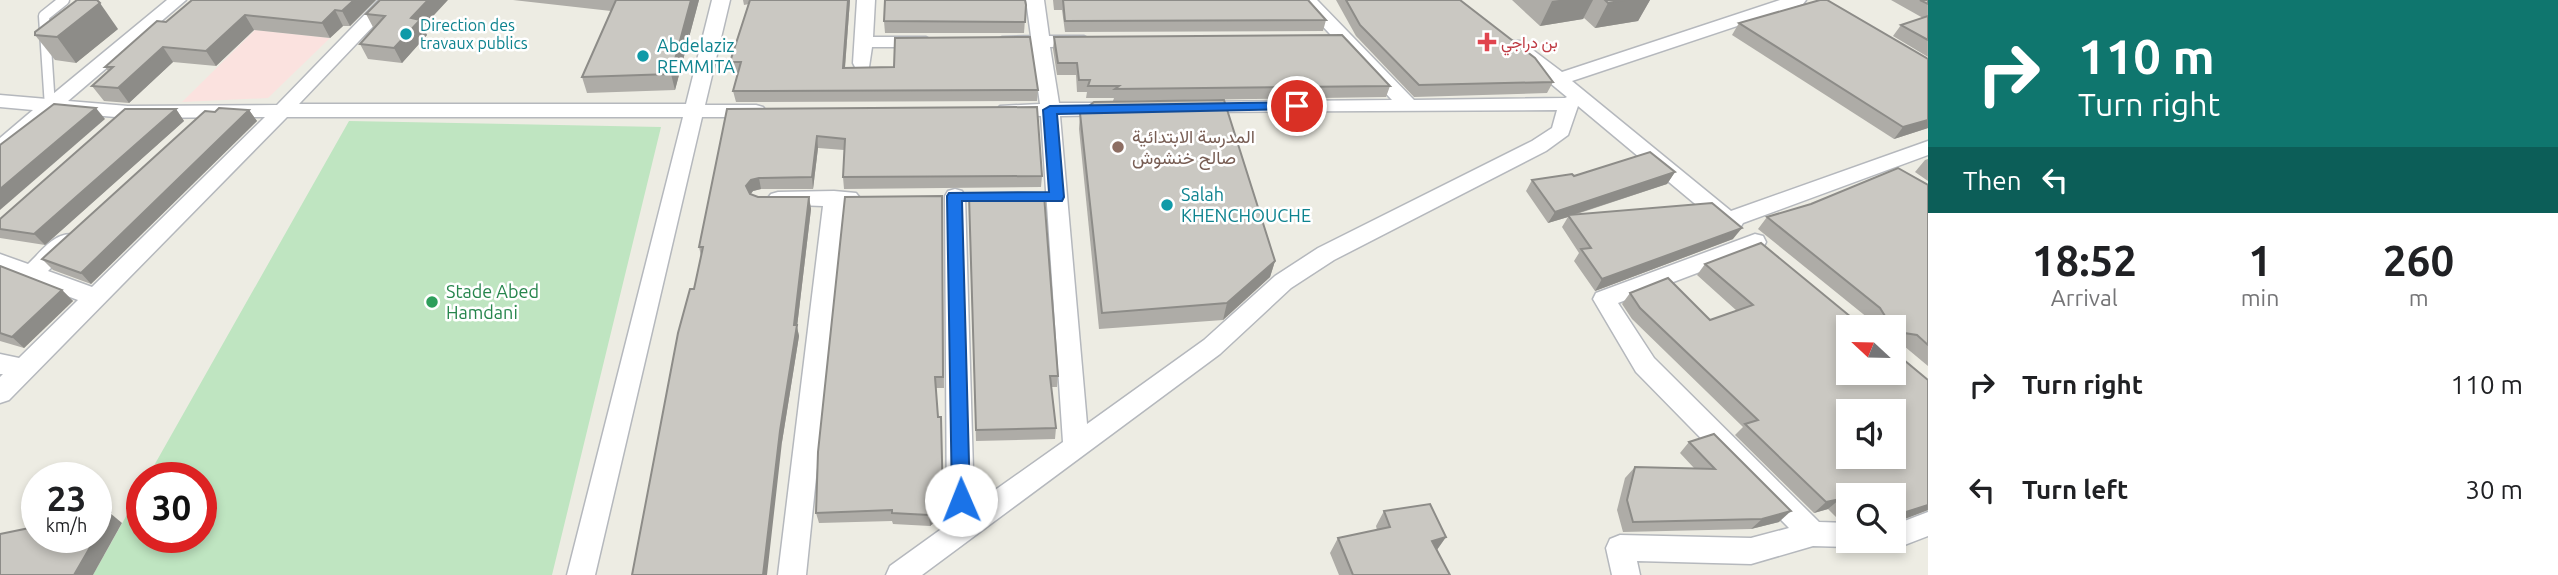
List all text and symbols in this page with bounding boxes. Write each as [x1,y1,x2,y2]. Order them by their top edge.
place label: Direction des travaux publics [420,16,528,52]
marker: Direction des travaux publics [398,26,414,42]
icon: right [1963,28,2054,119]
text: 110 m [2078,28,2215,83]
place label: بن دراجي [1501,33,1558,56]
marker: بن دراجي [1479,34,1495,50]
place label: Abdelaziz REMMITA [657,35,735,76]
marker: Abdelaziz REMMITA [635,48,651,64]
pin [1267,76,1327,136]
text: Turn right [2078,86,2220,122]
icon: arrive [1278,87,1316,125]
place label: المدرسة الابتدائية صالح خنشوش [1132,126,1255,170]
marker: المدرسة الابتدائية صالح خنشوش [1110,139,1126,155]
icon: left [2036,161,2074,199]
text: Then [1963,166,2022,195]
place label: Salah KHENCHOUCHE [1181,184,1311,225]
marker: Salah KHENCHOUCHE [1159,197,1175,213]
text: 18:52 [2032,237,2137,284]
text: 1 [2248,237,2272,284]
text: 260 [2383,237,2454,284]
place label: Stade Abed Hamdani [446,281,539,322]
text: Arrival [2051,285,2118,310]
text: min [2241,285,2279,310]
text: m [2409,285,2429,310]
marker: Stade Abed Hamdani [424,294,440,310]
north arrow [1836,315,1906,385]
map controls [1836,315,1906,553]
icon: right [1963,366,2001,404]
text: Turn right [2022,370,2143,399]
text: 110 m [2451,370,2523,399]
button: sound [1836,399,1906,469]
speed limit sign: 30 [126,462,217,553]
position arrow [924,463,998,537]
icon: left [1963,471,2001,509]
text: Turn left [2022,475,2128,504]
text: 30 m [2465,475,2523,504]
text: 23 [47,478,86,518]
button: search [1836,483,1906,553]
text: km/h [46,515,87,535]

